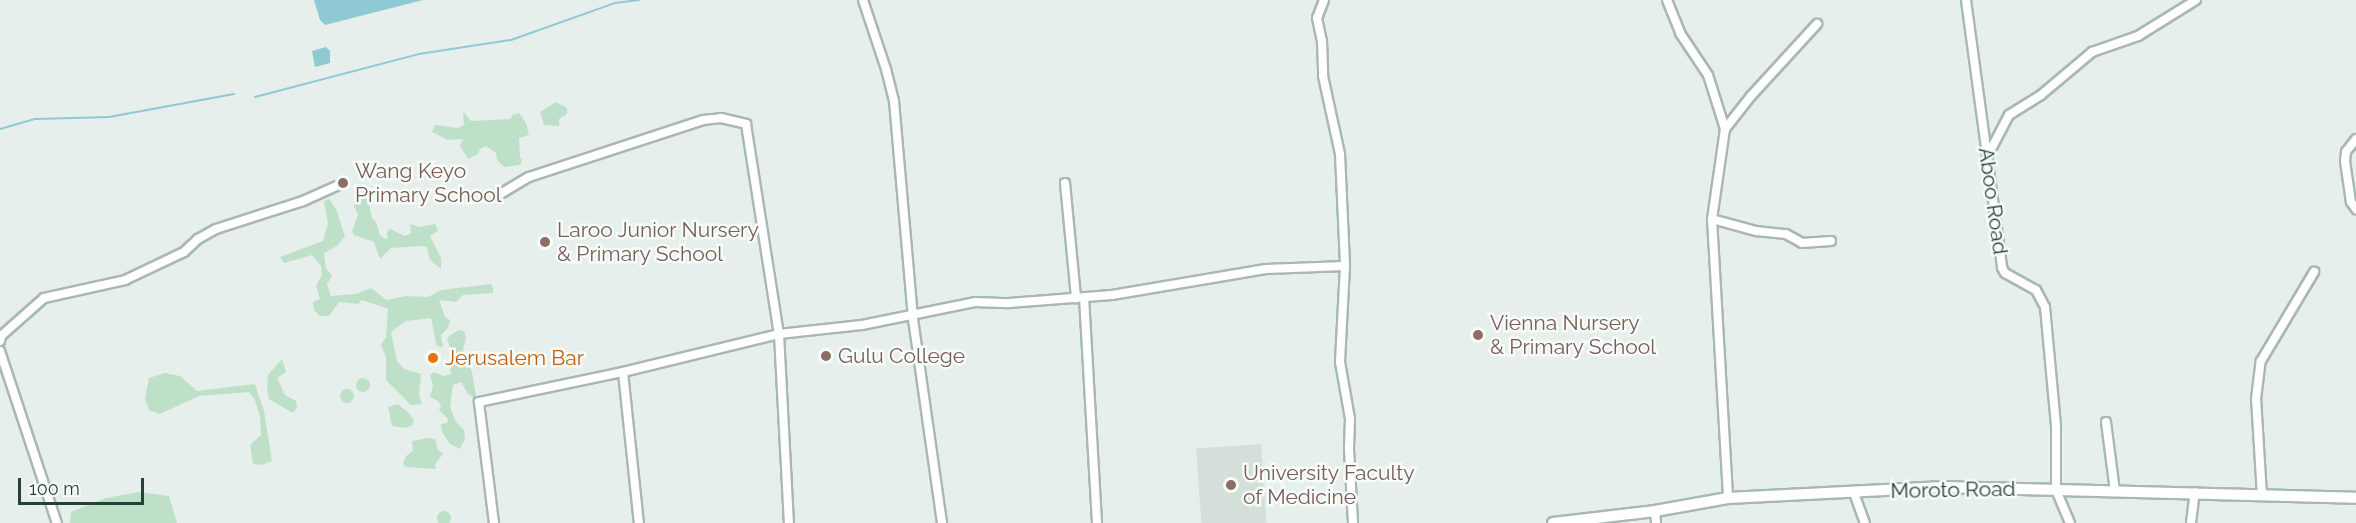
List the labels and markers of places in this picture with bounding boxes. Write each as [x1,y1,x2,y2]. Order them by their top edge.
place label: Wang Keyo Primary School [355,158,502,208]
marker: Wang Keyo Primary School [336,176,350,190]
place label: Laroo Junior Nursery & Primary School [557,217,760,267]
marker: Laroo Junior Nursery & Primary School [538,235,552,249]
place label: Vienna Nursery & Primary School [1490,310,1656,360]
marker: Vienna Nursery & Primary School [1471,328,1485,342]
place label: Gulu College [838,343,965,369]
place label: Jerusalem Bar [445,345,584,371]
marker: Gulu College [819,349,833,363]
marker: Jerusalem Bar [426,351,440,365]
place label: University Faculty of Medicine [1243,460,1415,510]
marker: University Faculty of Medicine [1224,478,1238,492]

